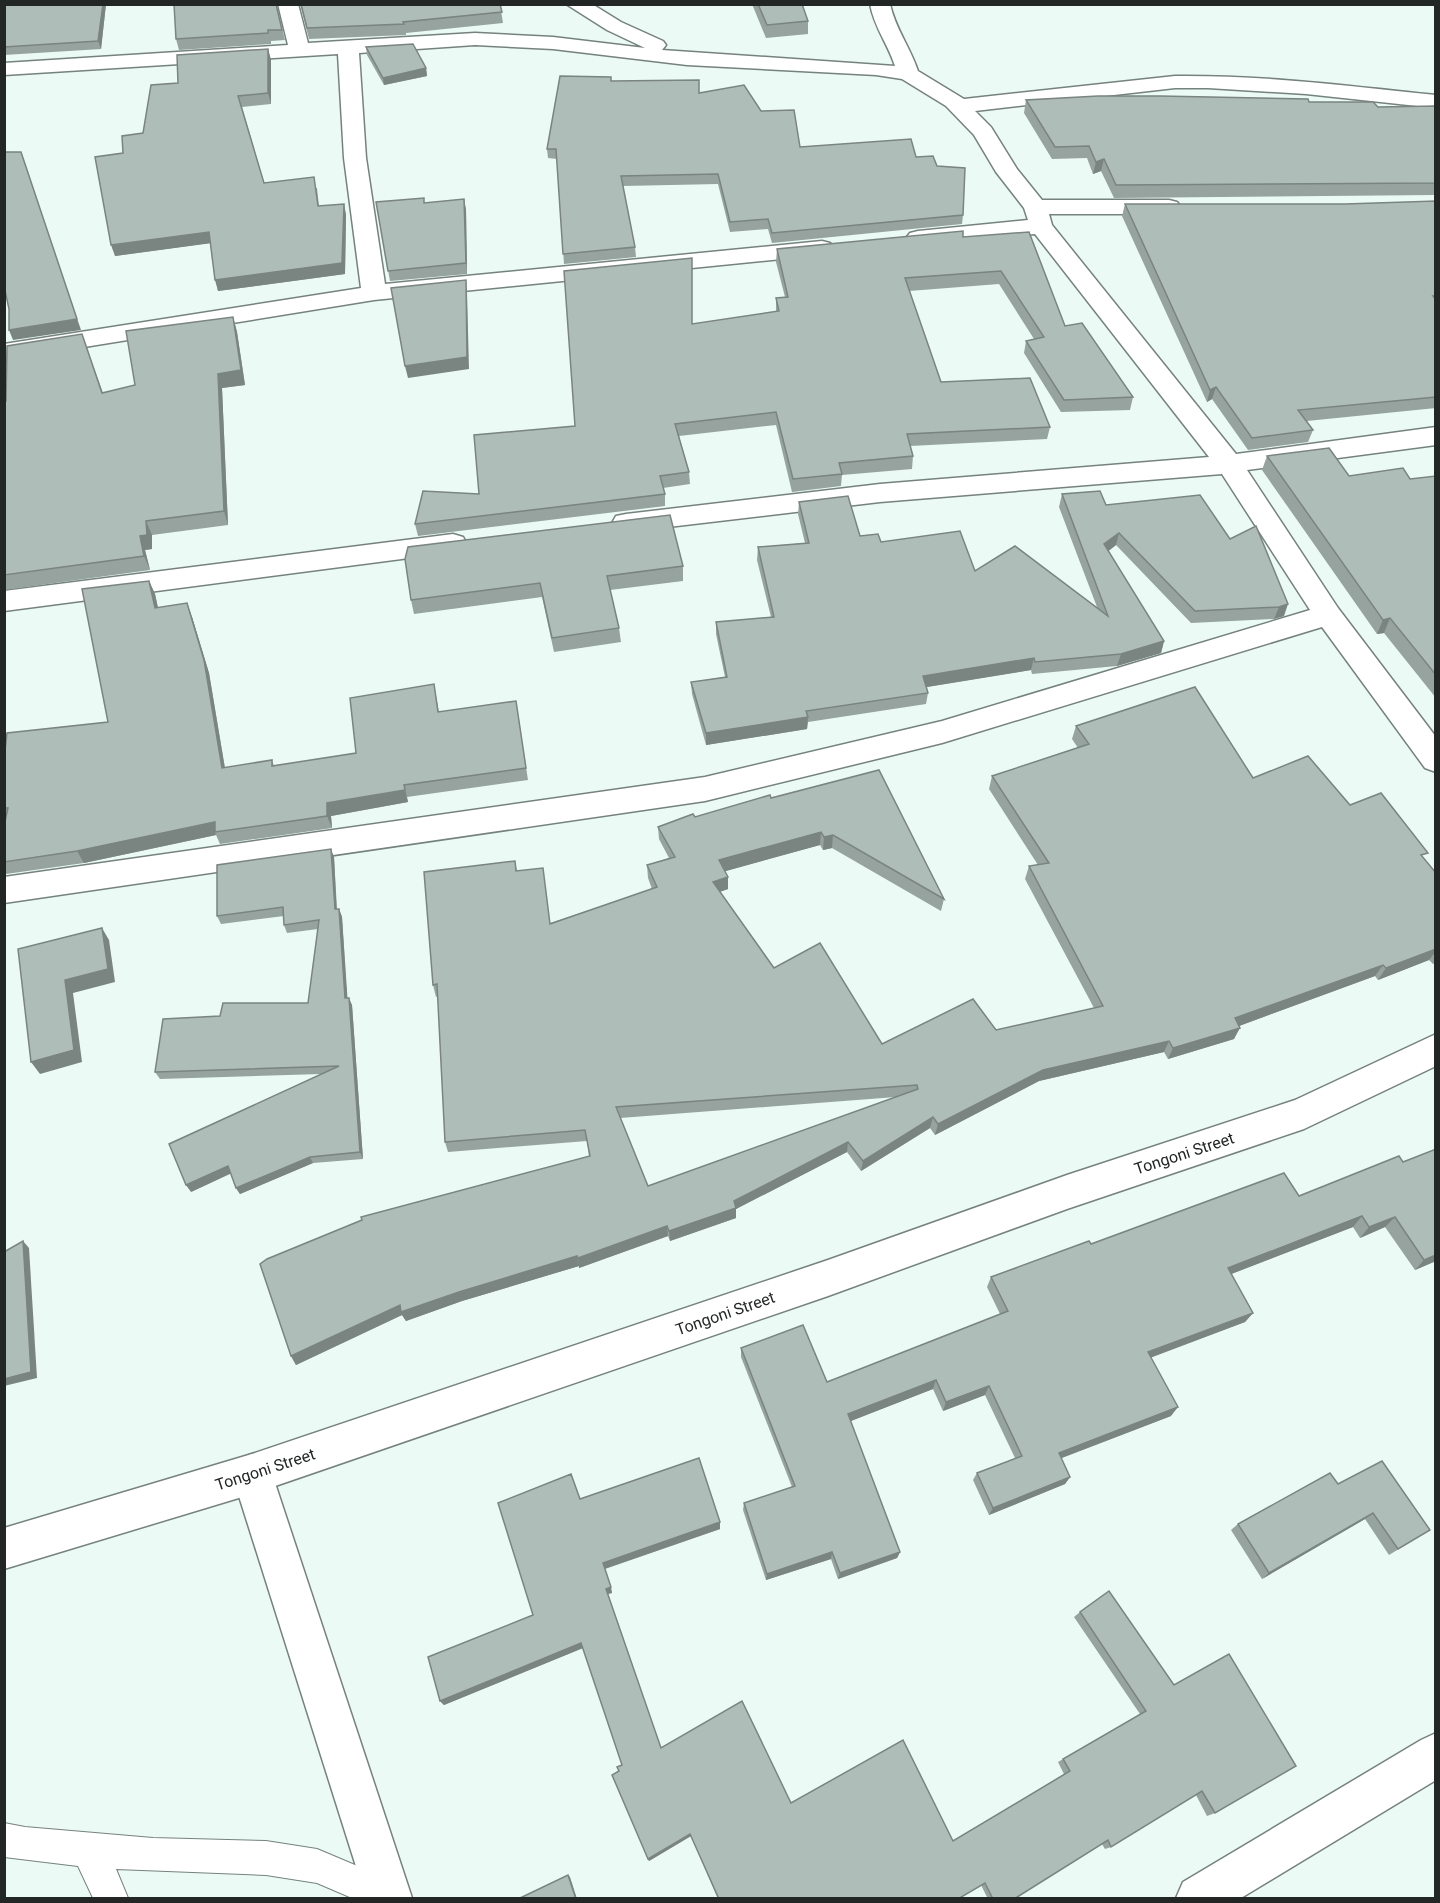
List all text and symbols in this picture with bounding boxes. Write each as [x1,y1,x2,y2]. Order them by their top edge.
street label: Tongoni Street [1132,1128,1236,1179]
street label: Tongoni Street [673,1288,777,1339]
street label: Tongoni Street [213,1444,317,1495]

